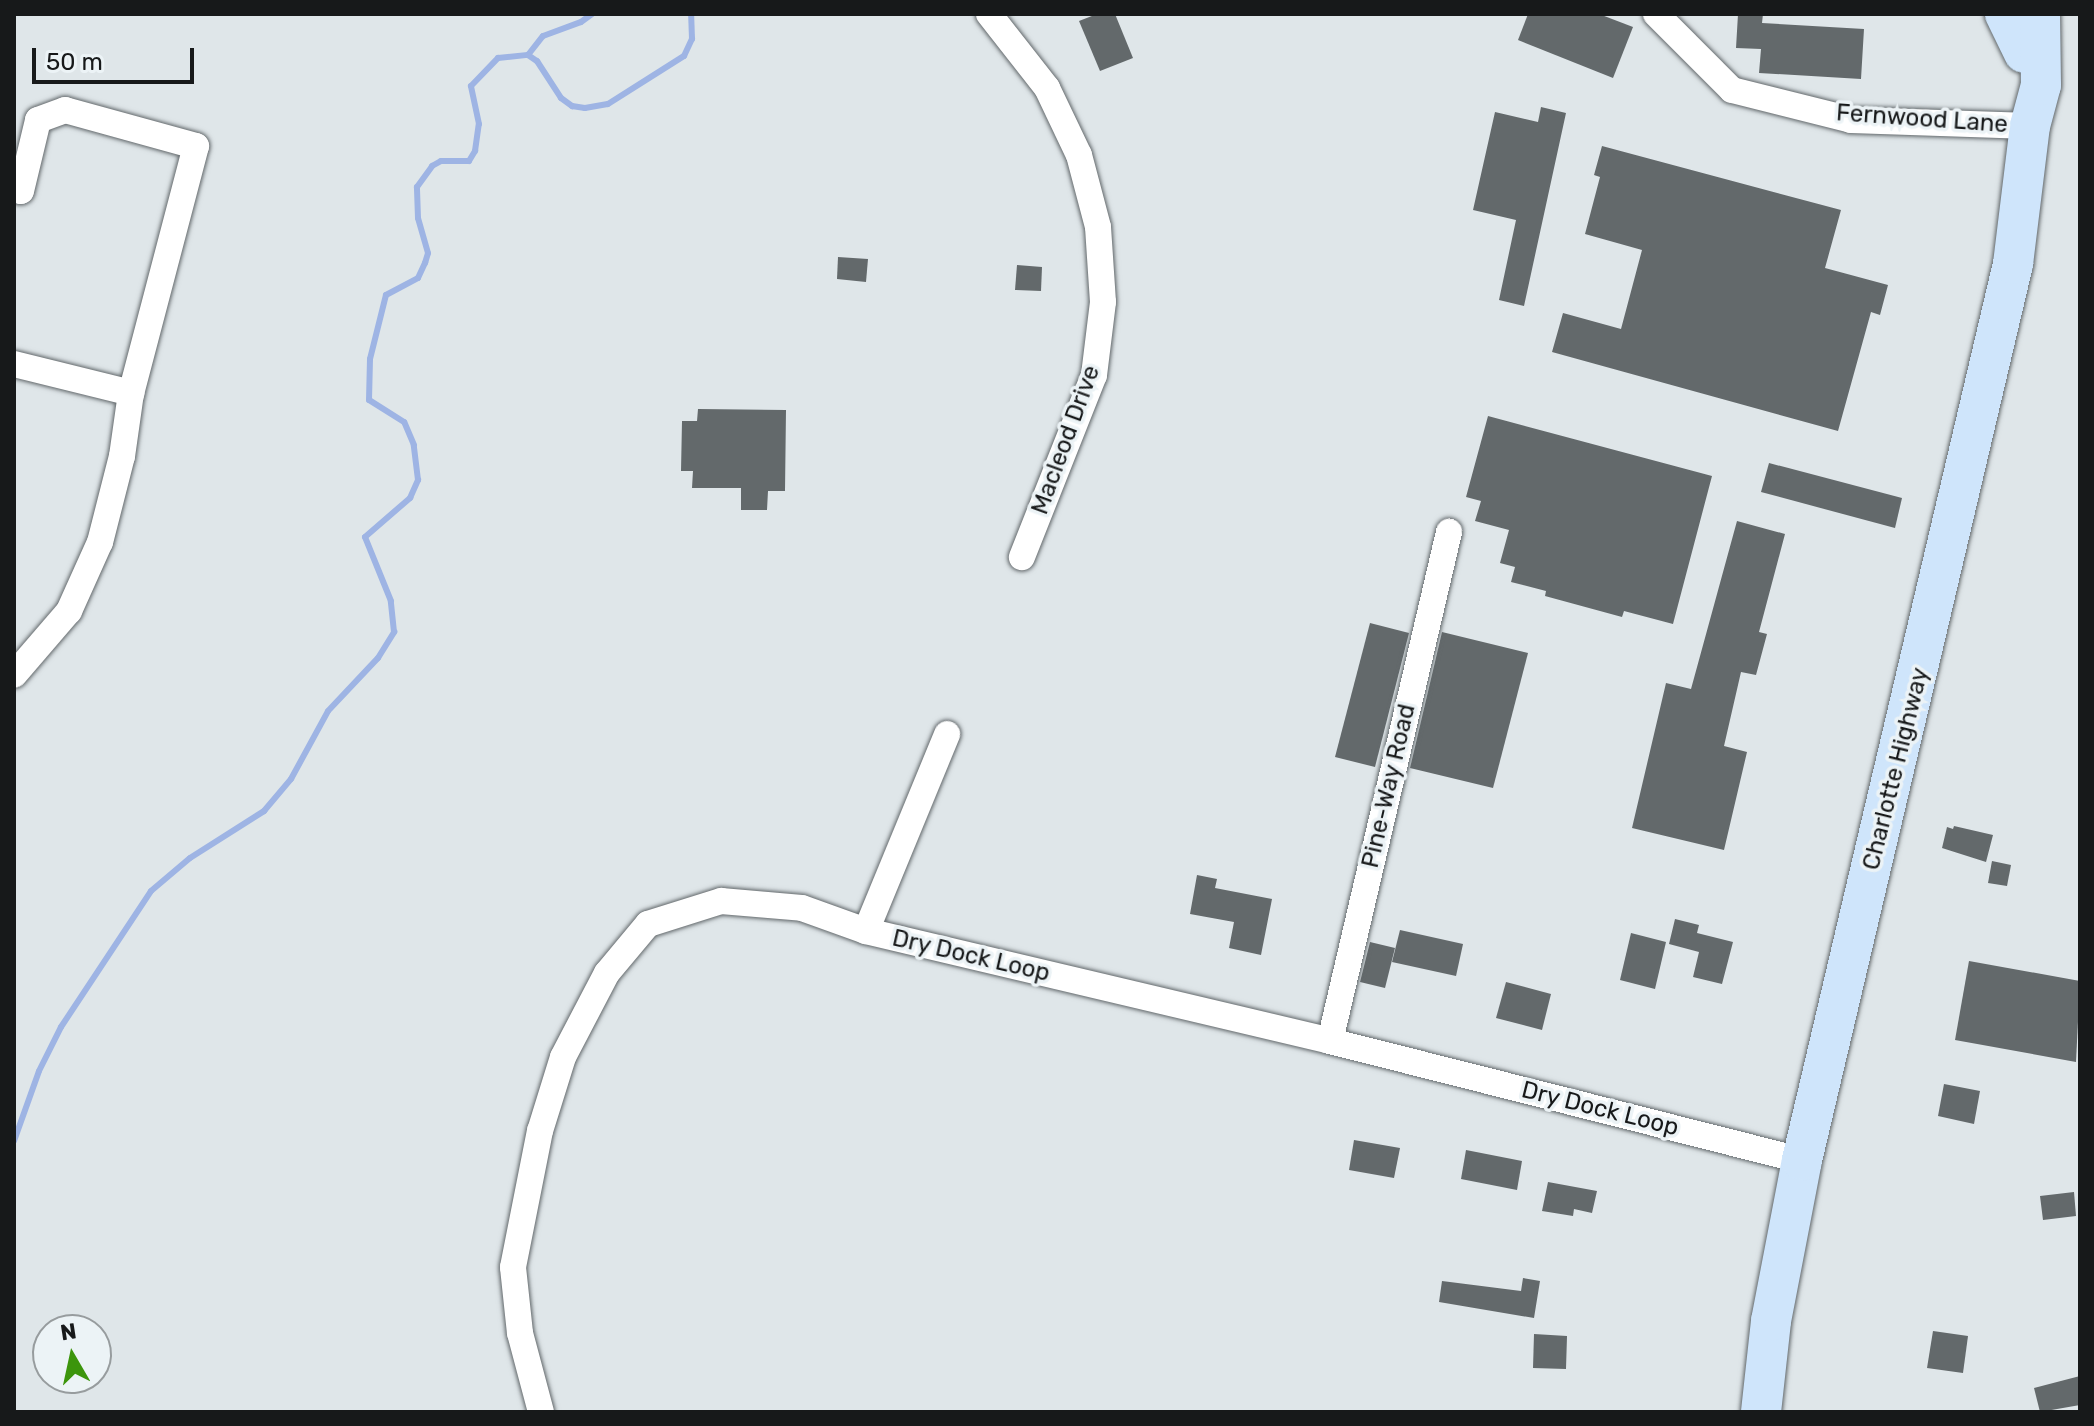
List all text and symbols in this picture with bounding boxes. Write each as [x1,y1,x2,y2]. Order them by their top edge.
scale bar [36,32,198,82]
text: 50 m [46,48,103,76]
street label: Fernwood Lane [1835,99,2009,139]
street label: Macleod Drive [1026,362,1106,518]
street label: Charlotte Highway [1857,665,1935,873]
street label: Pine-Way Road [1356,701,1422,871]
street label: Dry Dock Loop [889,924,1053,988]
street label: Dry Dock Loop [1518,1075,1682,1143]
north arrow [32,1314,112,1394]
text: N [59,1317,78,1346]

